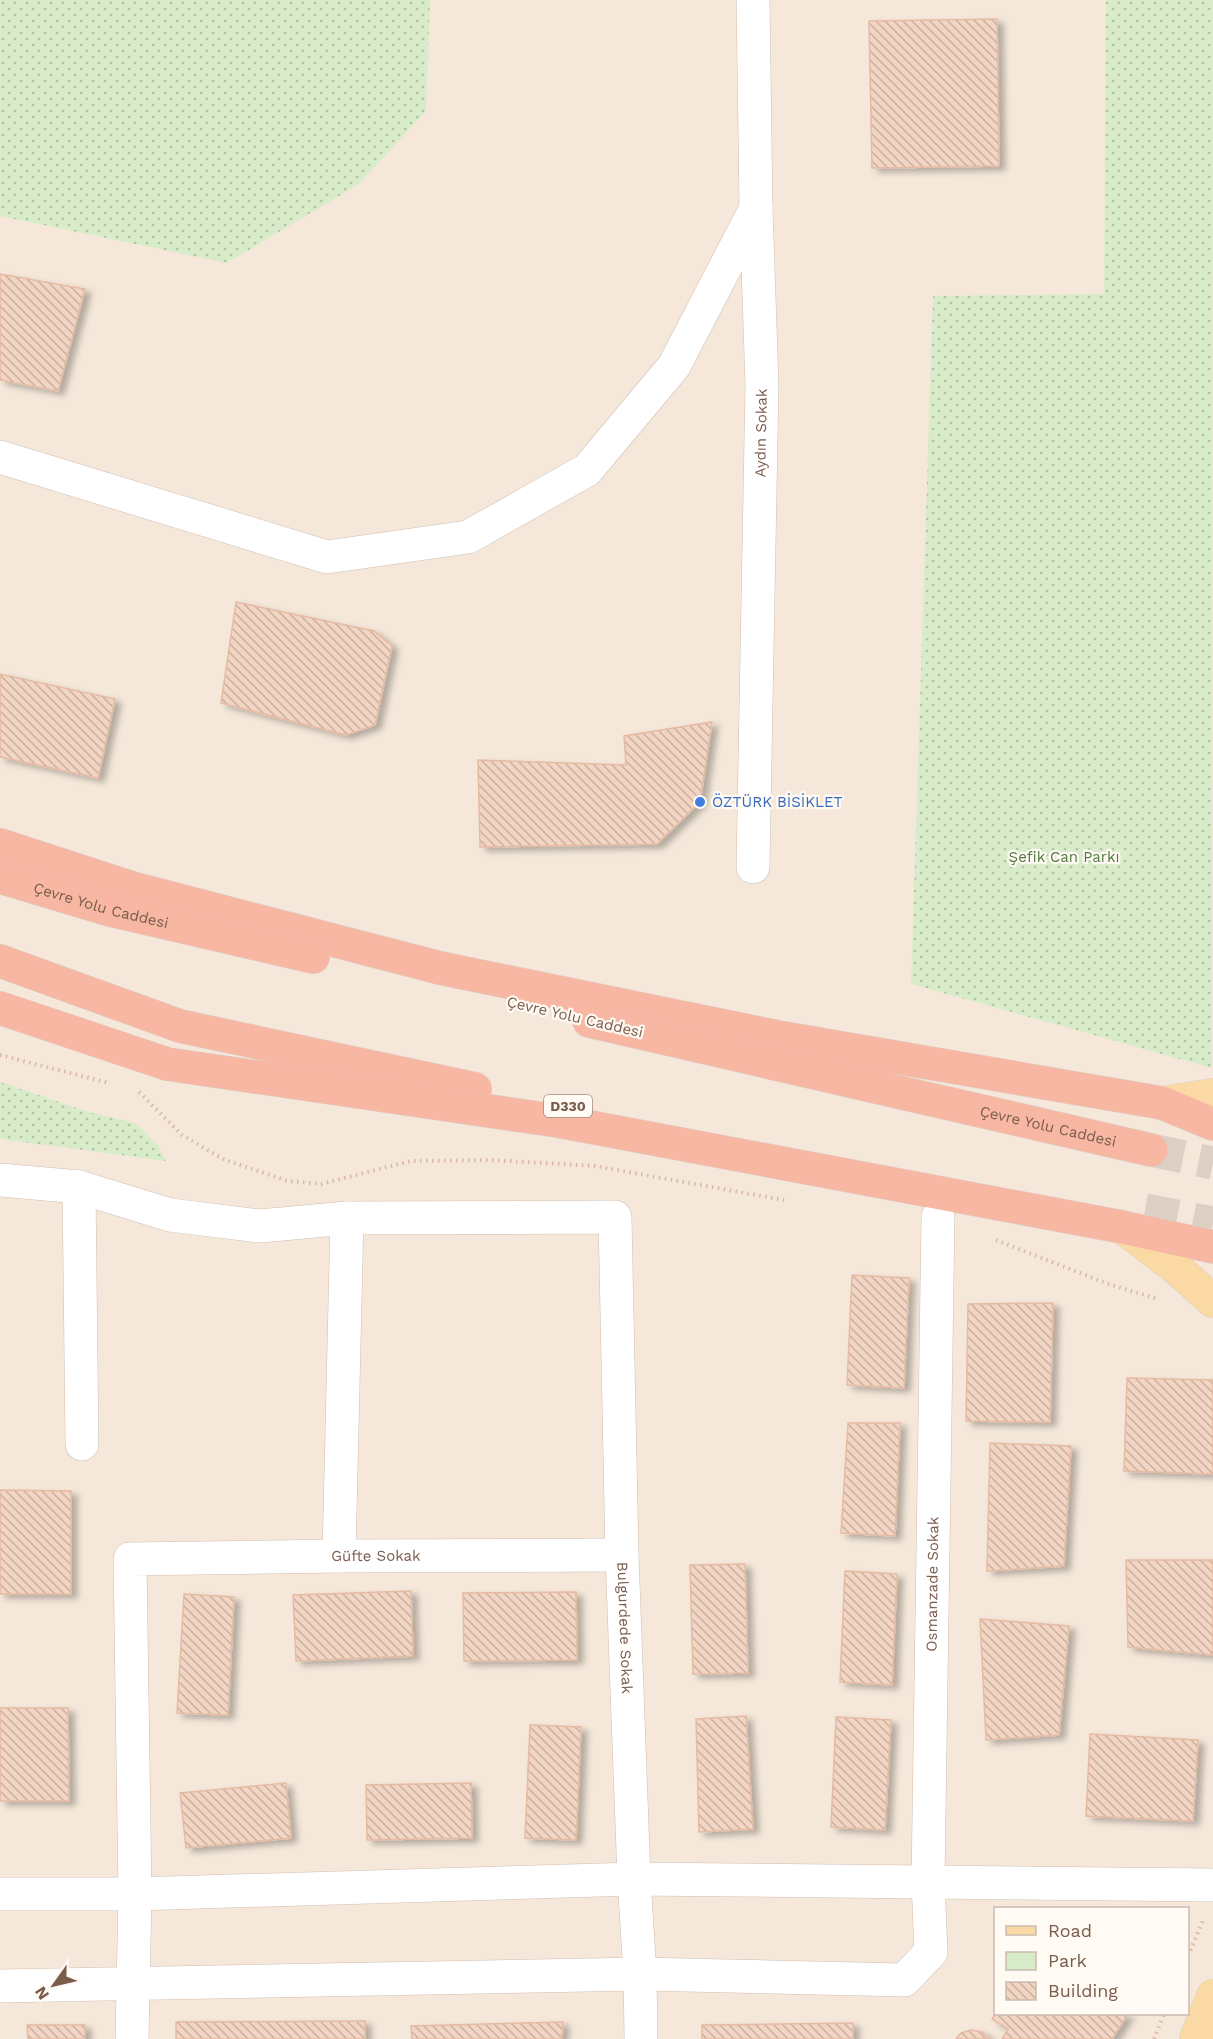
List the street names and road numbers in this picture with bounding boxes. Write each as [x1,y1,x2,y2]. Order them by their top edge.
street label: Aydın Sokak [751,388,771,478]
street label: Çevre Yolu Caddesi [31,879,170,932]
street label: Çevre Yolu Caddesi [505,993,645,1041]
road number: D330 [544,1095,592,1117]
street label: Çevre Yolu Caddesi [978,1102,1118,1151]
street label: Osmanzade Sokak [922,1516,942,1652]
street label: Güfte Sokak [331,1547,421,1565]
street label: Bulgurdede Sokak [613,1561,636,1695]

